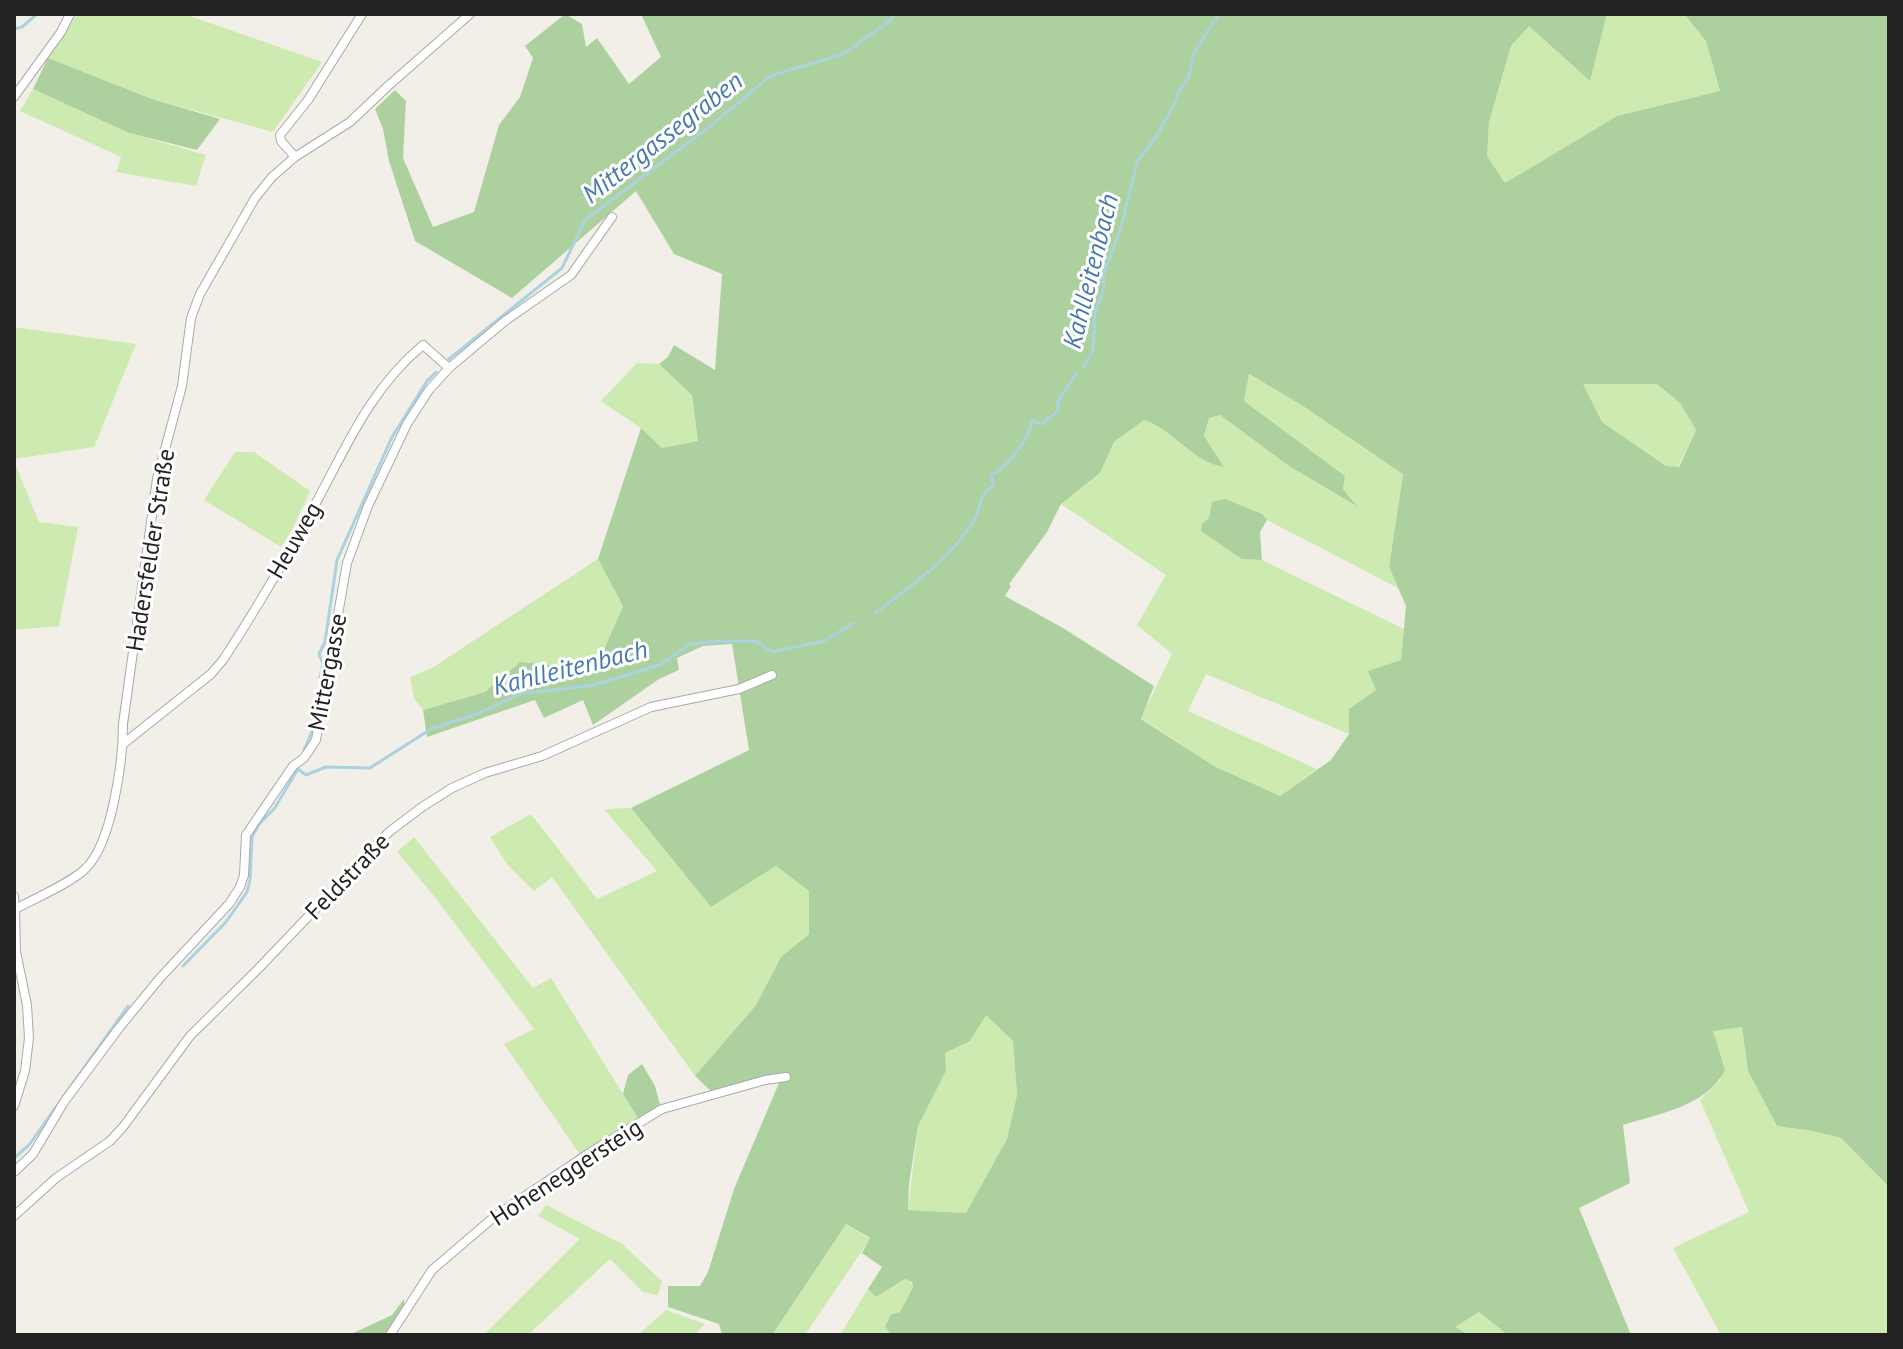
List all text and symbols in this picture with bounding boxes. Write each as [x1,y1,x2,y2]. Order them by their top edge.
water label: Mittergassegraben [575,64,749,210]
water label: Kahlleitenbach [1055,190,1125,352]
street label: Hadersfelder Straße [119,446,181,654]
street label: Heuweg [260,496,328,584]
street label: Mittergasse [300,611,354,733]
water label: Kahlleitenbach [489,632,651,702]
street label: Feldstraße [298,826,396,926]
street label: Hoheneggersteig [484,1111,648,1233]

